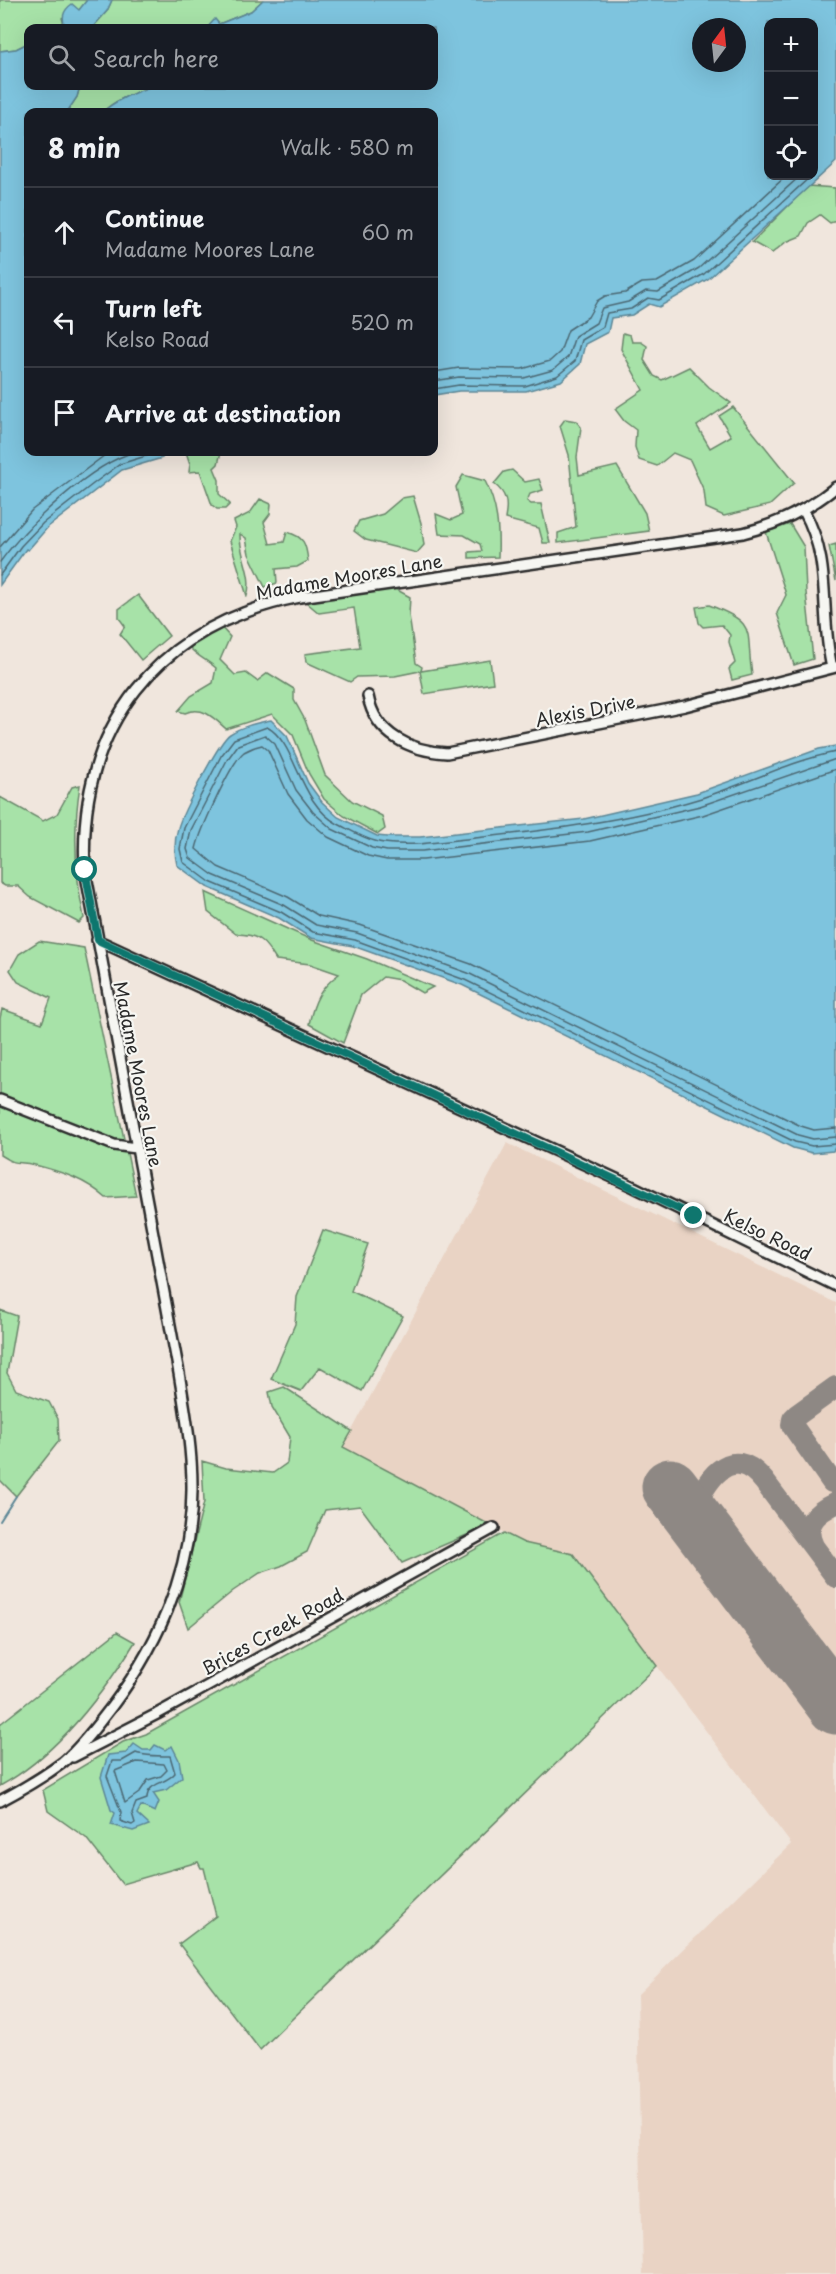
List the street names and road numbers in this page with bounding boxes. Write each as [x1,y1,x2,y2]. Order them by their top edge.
street label: Madame Moores Lane [254,546,444,606]
street label: Alexis Drive [533,687,637,733]
street label: Madame Moores Lane [108,979,170,1169]
street label: Kelso Road [720,1201,816,1267]
street label: Brices Creek Road [196,1581,348,1681]

